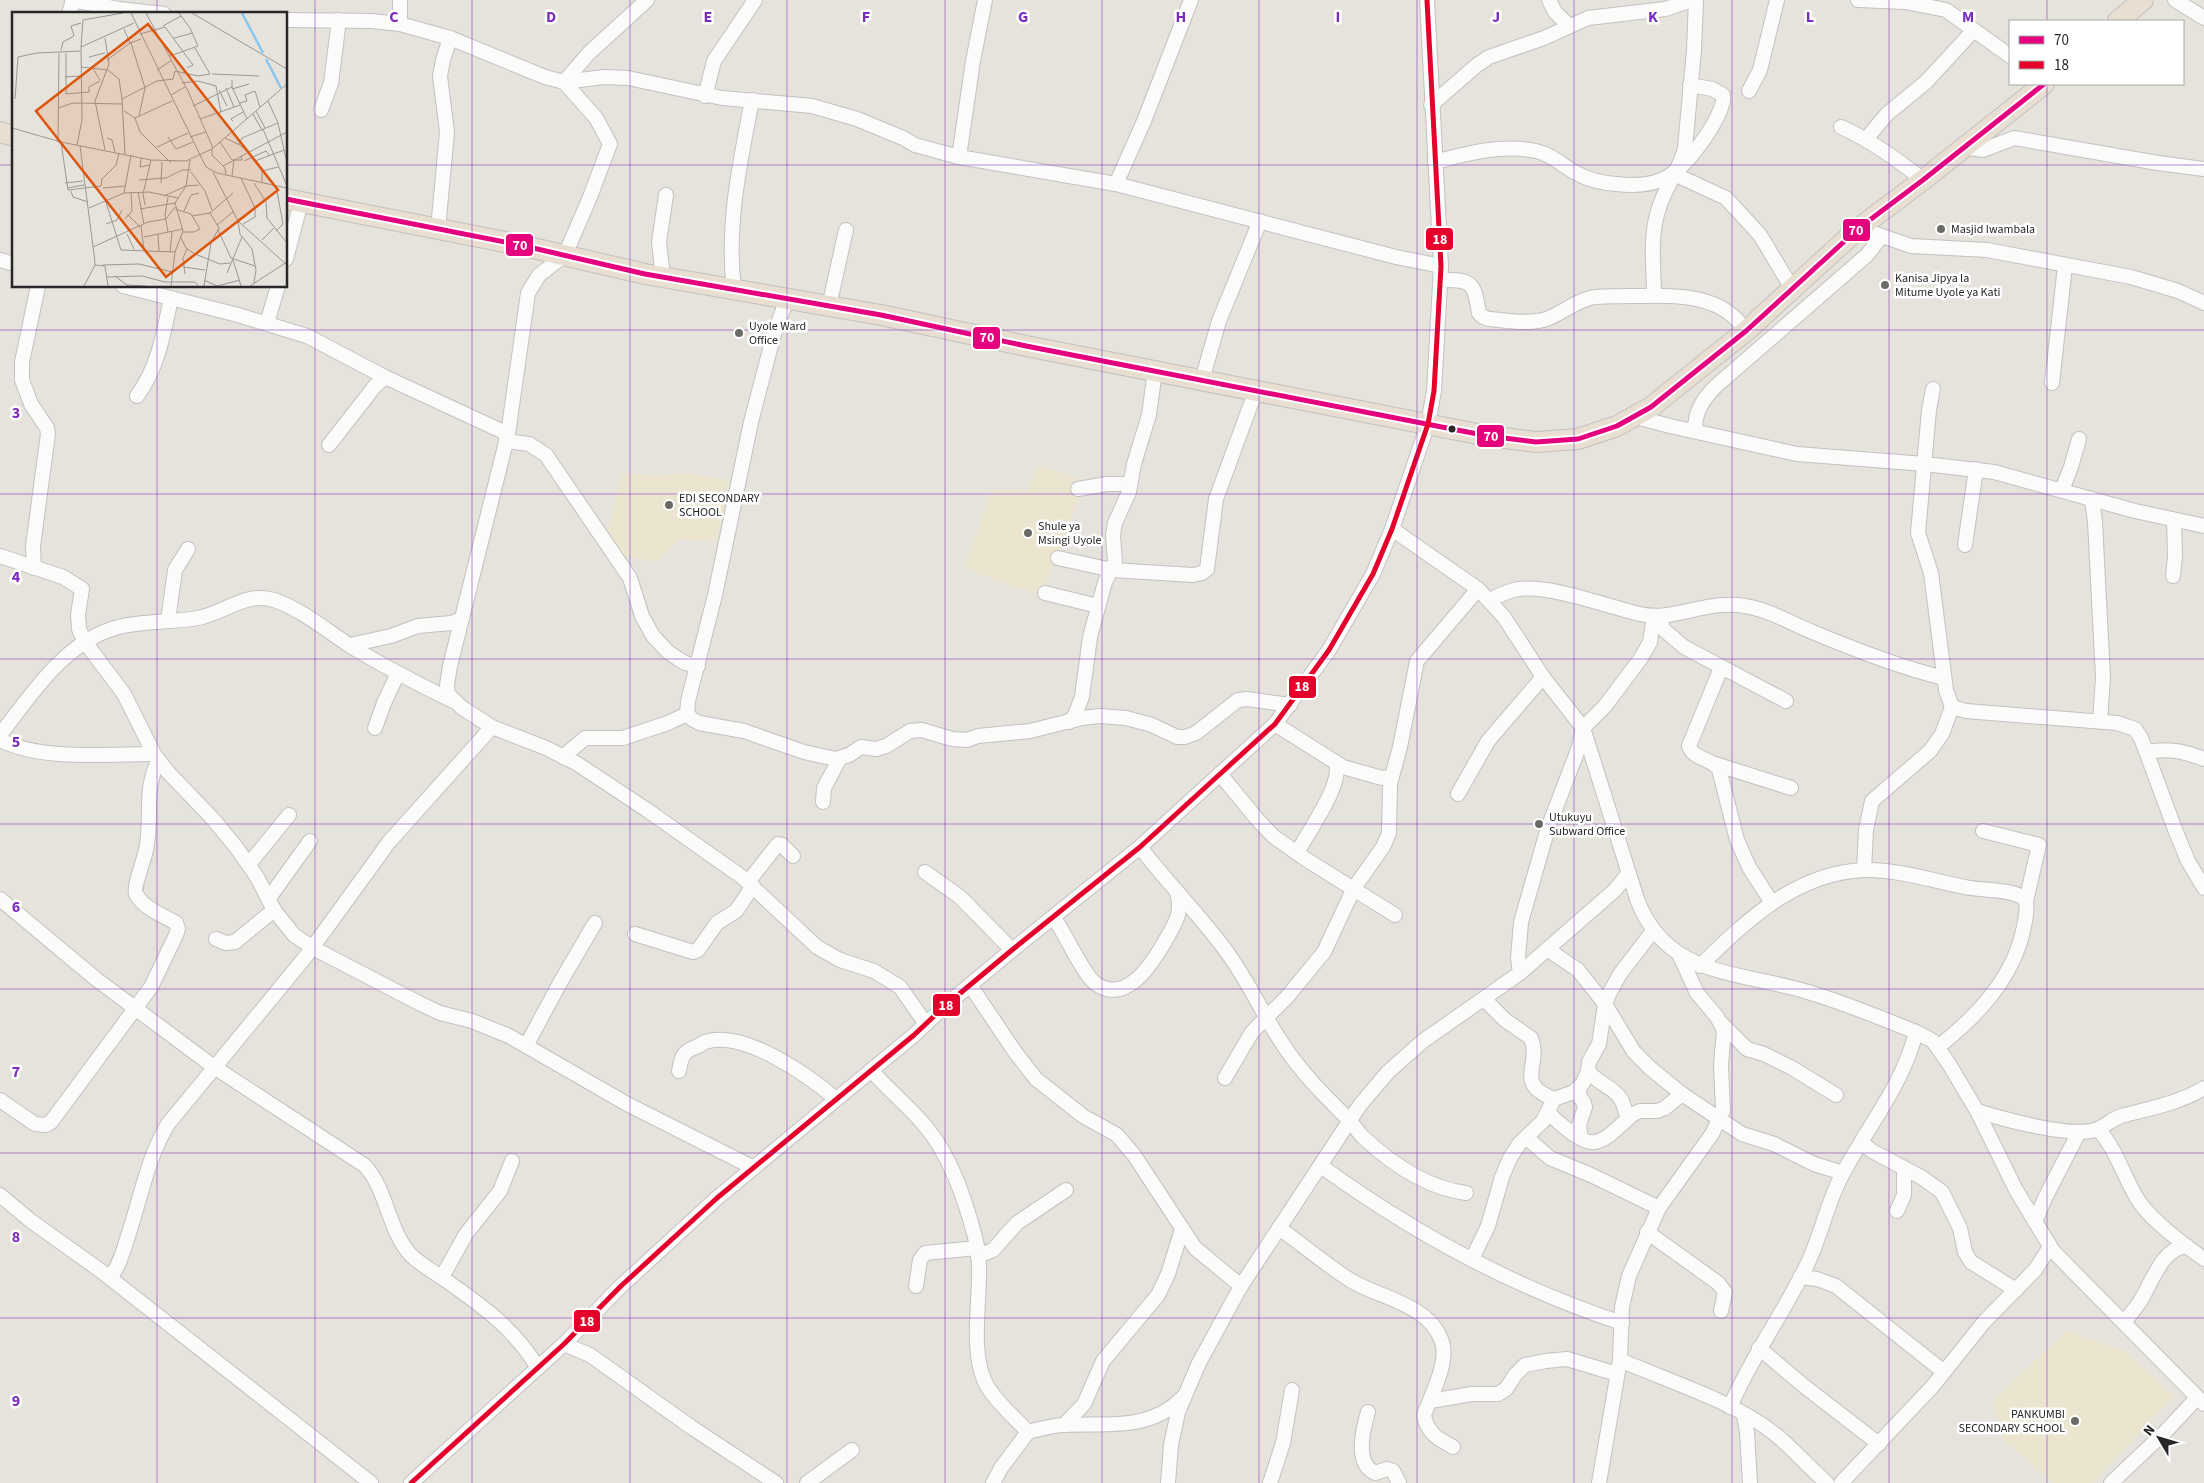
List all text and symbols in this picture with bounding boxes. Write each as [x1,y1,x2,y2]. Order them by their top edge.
text: C [389,6,399,28]
text: D [546,6,556,28]
text: E [704,6,712,28]
text: F [862,6,870,28]
text: G [1018,6,1028,28]
text: H [1176,6,1186,28]
text: I [1336,6,1340,28]
text: J [1492,6,1500,28]
text: K [1648,6,1658,28]
text: L [1806,6,1814,28]
text: M [1962,6,1974,28]
inset map [12,12,288,288]
legend [2009,20,2184,85]
text: 70 [2054,30,2069,51]
text: 18 [2054,55,2069,76]
line badge: 70 [1842,218,1871,242]
text: 70 [1849,221,1863,241]
place label: Masjid Iwambala [1951,221,2035,238]
marker: Masjid Iwambala [1935,223,1947,235]
line badge: 18 [1425,227,1454,251]
text: 18 [1433,230,1447,250]
line badge: 70 [505,233,534,257]
text: 70 [513,236,527,256]
place label: Kanisa Jipya la Mitume Uyole ya Kati [1895,270,2000,301]
marker: Kanisa Jipya la Mitume Uyole ya Kati [1879,279,1891,291]
place label: Uyole Ward Office [749,318,806,349]
line badge: 70 [972,326,1001,350]
marker: Uyole Ward Office [733,327,745,339]
text: 70 [980,328,994,348]
text: 3 [12,402,20,424]
unlabelled marker [1447,424,1457,434]
line badge: 70 [1476,424,1505,448]
text: 70 [1484,427,1498,447]
place label: EDI SECONDARY SCHOOL [679,490,760,521]
marker: EDI SECONDARY SCHOOL [663,499,675,511]
place label: Shule ya Msingi Uyole [1038,518,1102,549]
marker: Shule ya Msingi Uyole [1022,527,1034,539]
text: 4 [12,566,21,588]
line badge: 18 [1288,675,1317,699]
text: 18 [1295,677,1309,697]
text: 5 [12,731,20,753]
place label: Utukuyu Subward Office [1549,809,1625,840]
marker: Utukuyu Subward Office [1533,818,1545,830]
text: 6 [12,896,20,918]
line badge: 18 [932,993,961,1017]
text: 18 [939,996,953,1016]
text: 7 [12,1061,20,1083]
text: 8 [12,1226,20,1248]
line badge: 18 [573,1309,601,1333]
text: 18 [580,1312,594,1332]
text: 9 [12,1390,20,1412]
place label: PANKUMBI SECONDARY SCHOOL [1958,1406,2065,1437]
north arrow [2134,1413,2184,1463]
marker: PANKUMBI SECONDARY SCHOOL [2069,1415,2081,1427]
text: N [2139,1421,2160,1440]

